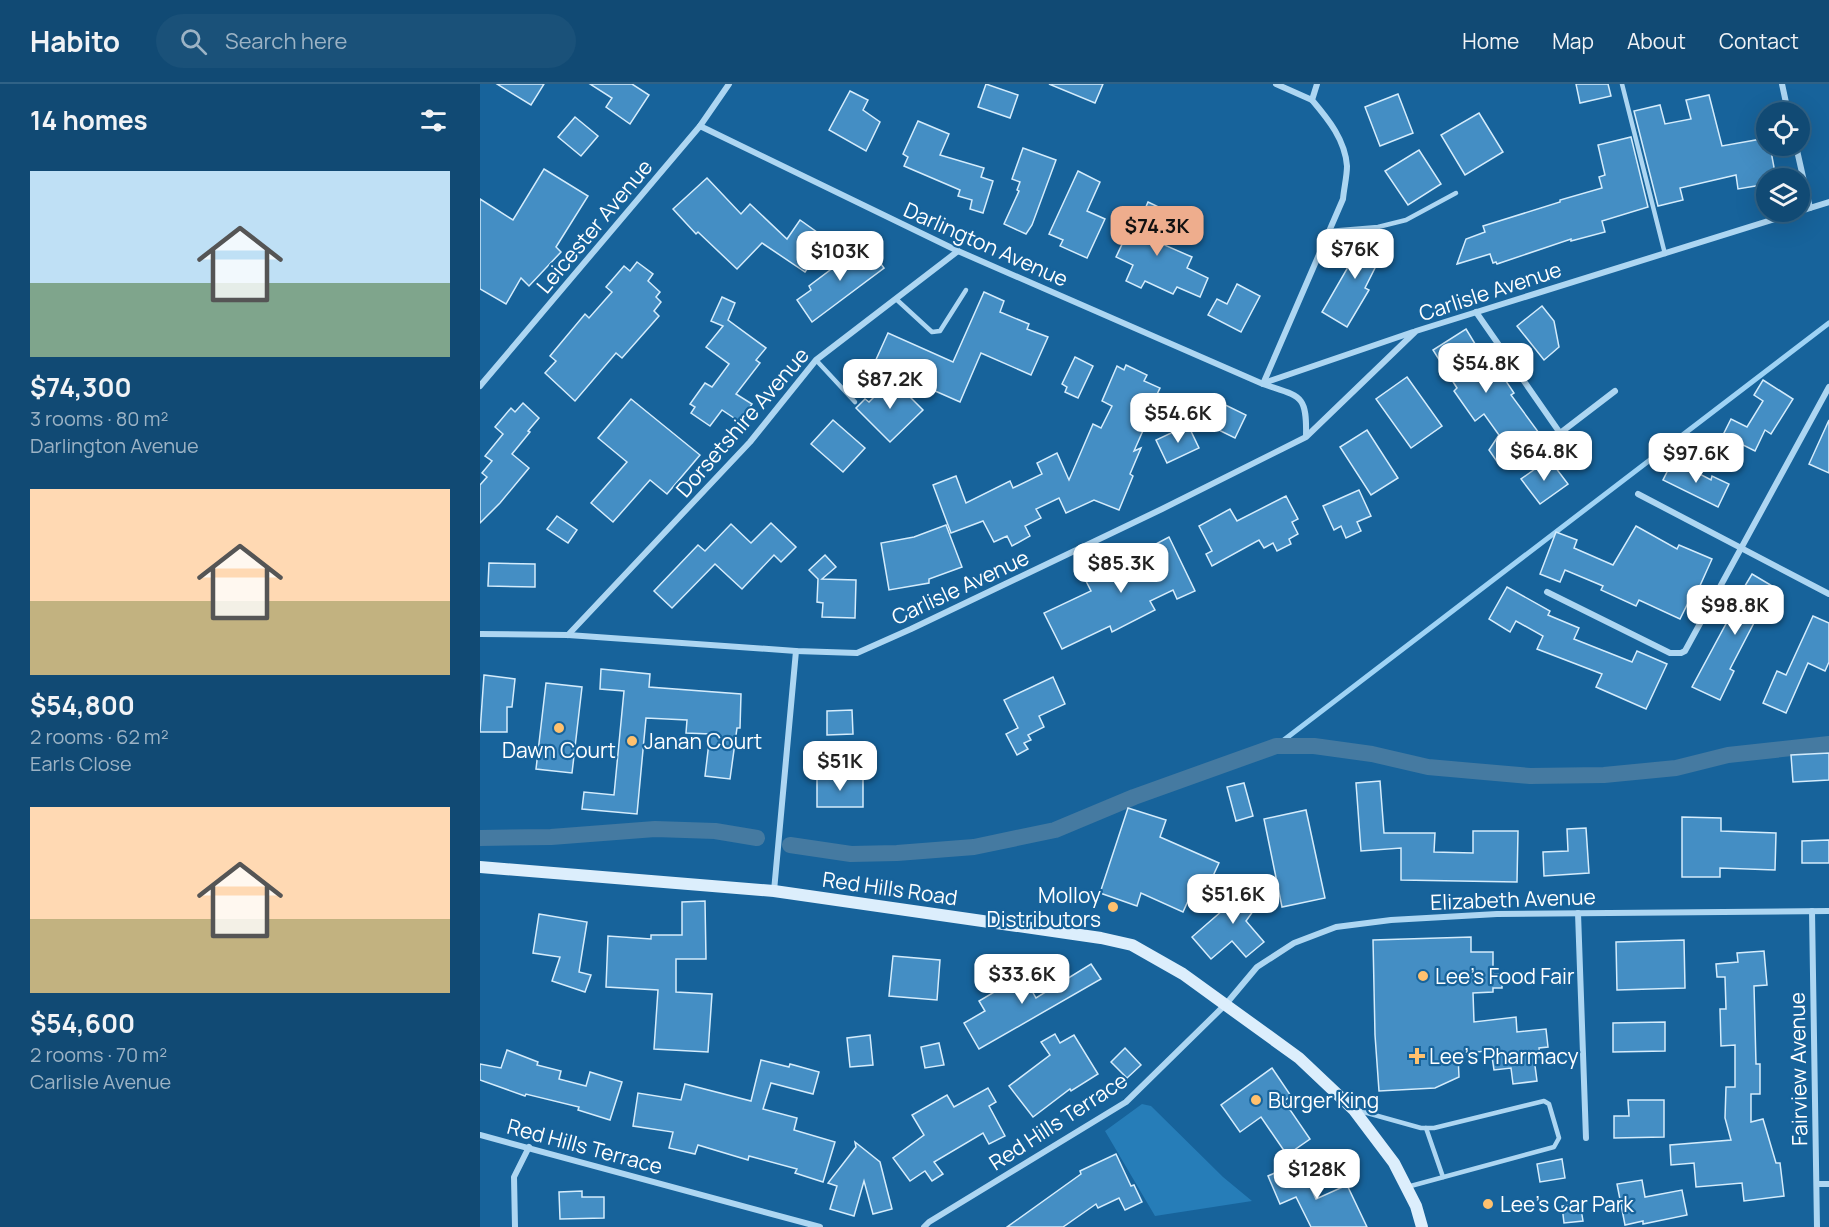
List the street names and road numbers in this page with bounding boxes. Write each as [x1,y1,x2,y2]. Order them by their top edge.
street label: Leicester Avenue [530,153,658,299]
street label: Darlington Avenue [899,195,1073,293]
street label: Carlisle Avenue [1415,255,1565,327]
street label: Dorsetshire Avenue [669,341,815,503]
street label: Carlisle Avenue [887,543,1033,631]
street label: Red Hills Road [821,865,959,911]
street label: Elizabeth Avenue [1430,882,1596,916]
street label: Fairview Avenue [1783,992,1813,1146]
street label: Red Hills Terrace [983,1066,1133,1176]
street label: Red Hills Terrace [504,1112,666,1180]

